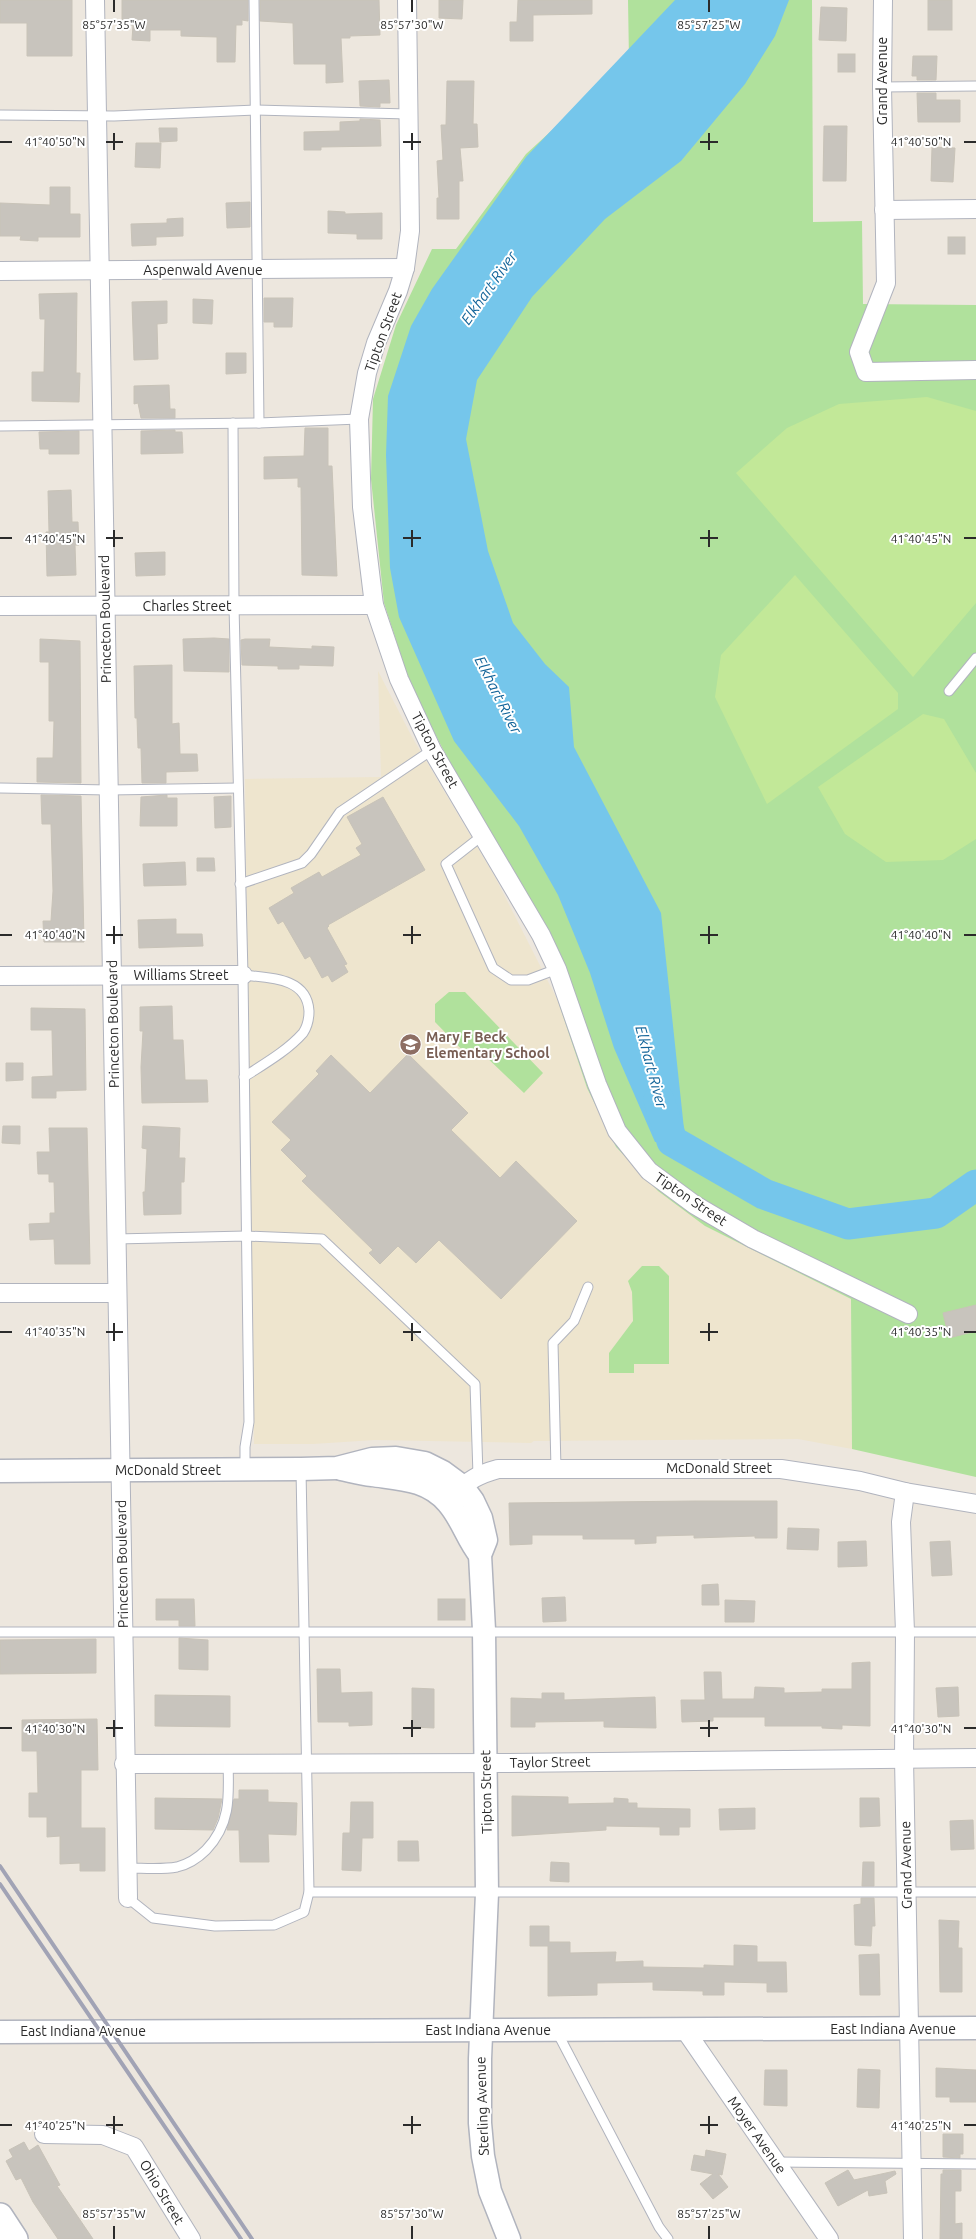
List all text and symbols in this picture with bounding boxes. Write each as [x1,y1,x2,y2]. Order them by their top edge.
text: 85°57'35"W [82,18,146,31]
text: 85°57'30"W [380,18,444,31]
text: 85°57'25"W [677,18,741,31]
street label: Grand Avenue [874,37,890,125]
text: 41°40'50"N [25,135,85,148]
text: 41°40'50"N [891,135,951,148]
water label: Elkhart River [457,247,521,327]
street label: Aspenwald Avenue [143,262,263,278]
street label: Tipton Street [361,290,405,374]
text: 41°40'45"N [25,532,85,545]
text: 41°40'45"N [891,532,951,545]
street label: Princeton Boulevard [96,555,114,683]
street label: Charles Street [143,598,232,614]
water label: Elkhart River [472,653,526,738]
street label: Tipton Street [408,709,462,791]
text: 41°40'40"N [25,928,85,941]
text: 41°40'40"N [891,928,951,941]
street label: Princeton Boulevard [104,960,122,1088]
street label: Williams Street [133,967,229,983]
water label: Elkhart River [632,1024,671,1111]
place label: Mary F Beck Elementary School [426,1029,549,1061]
school or university icon: Mary F Beck Elementary School [398,1033,422,1057]
street label: Tipton Street [652,1169,731,1229]
text: 41°40'35"N [25,1325,85,1338]
text: 41°40'35"N [891,1325,951,1338]
street label: McDonald Street [666,1460,773,1476]
street label: McDonald Street [115,1462,222,1478]
street label: Princeton Boulevard [113,1500,131,1628]
text: 41°40'30"N [25,1722,85,1735]
text: 41°40'30"N [891,1722,951,1735]
street label: Tipton Street [477,1750,495,1834]
street label: Taylor Street [510,1753,591,1771]
street label: Grand Avenue [897,1821,915,1909]
street label: East Indiana Avenue [830,2021,956,2037]
street label: East Indiana Avenue [425,2022,551,2038]
street label: East Indiana Avenue [20,2023,146,2039]
street label: Sterling Avenue [472,2056,492,2156]
street label: Moyer Avenue [725,2093,789,2177]
text: 41°40'25"N [25,2119,85,2132]
text: 41°40'25"N [891,2119,951,2132]
street label: Ohio Street [136,2157,188,2228]
text: 85°57'35"W [82,2207,146,2220]
text: 85°57'30"W [380,2207,444,2220]
text: 85°57'25"W [677,2207,741,2220]

